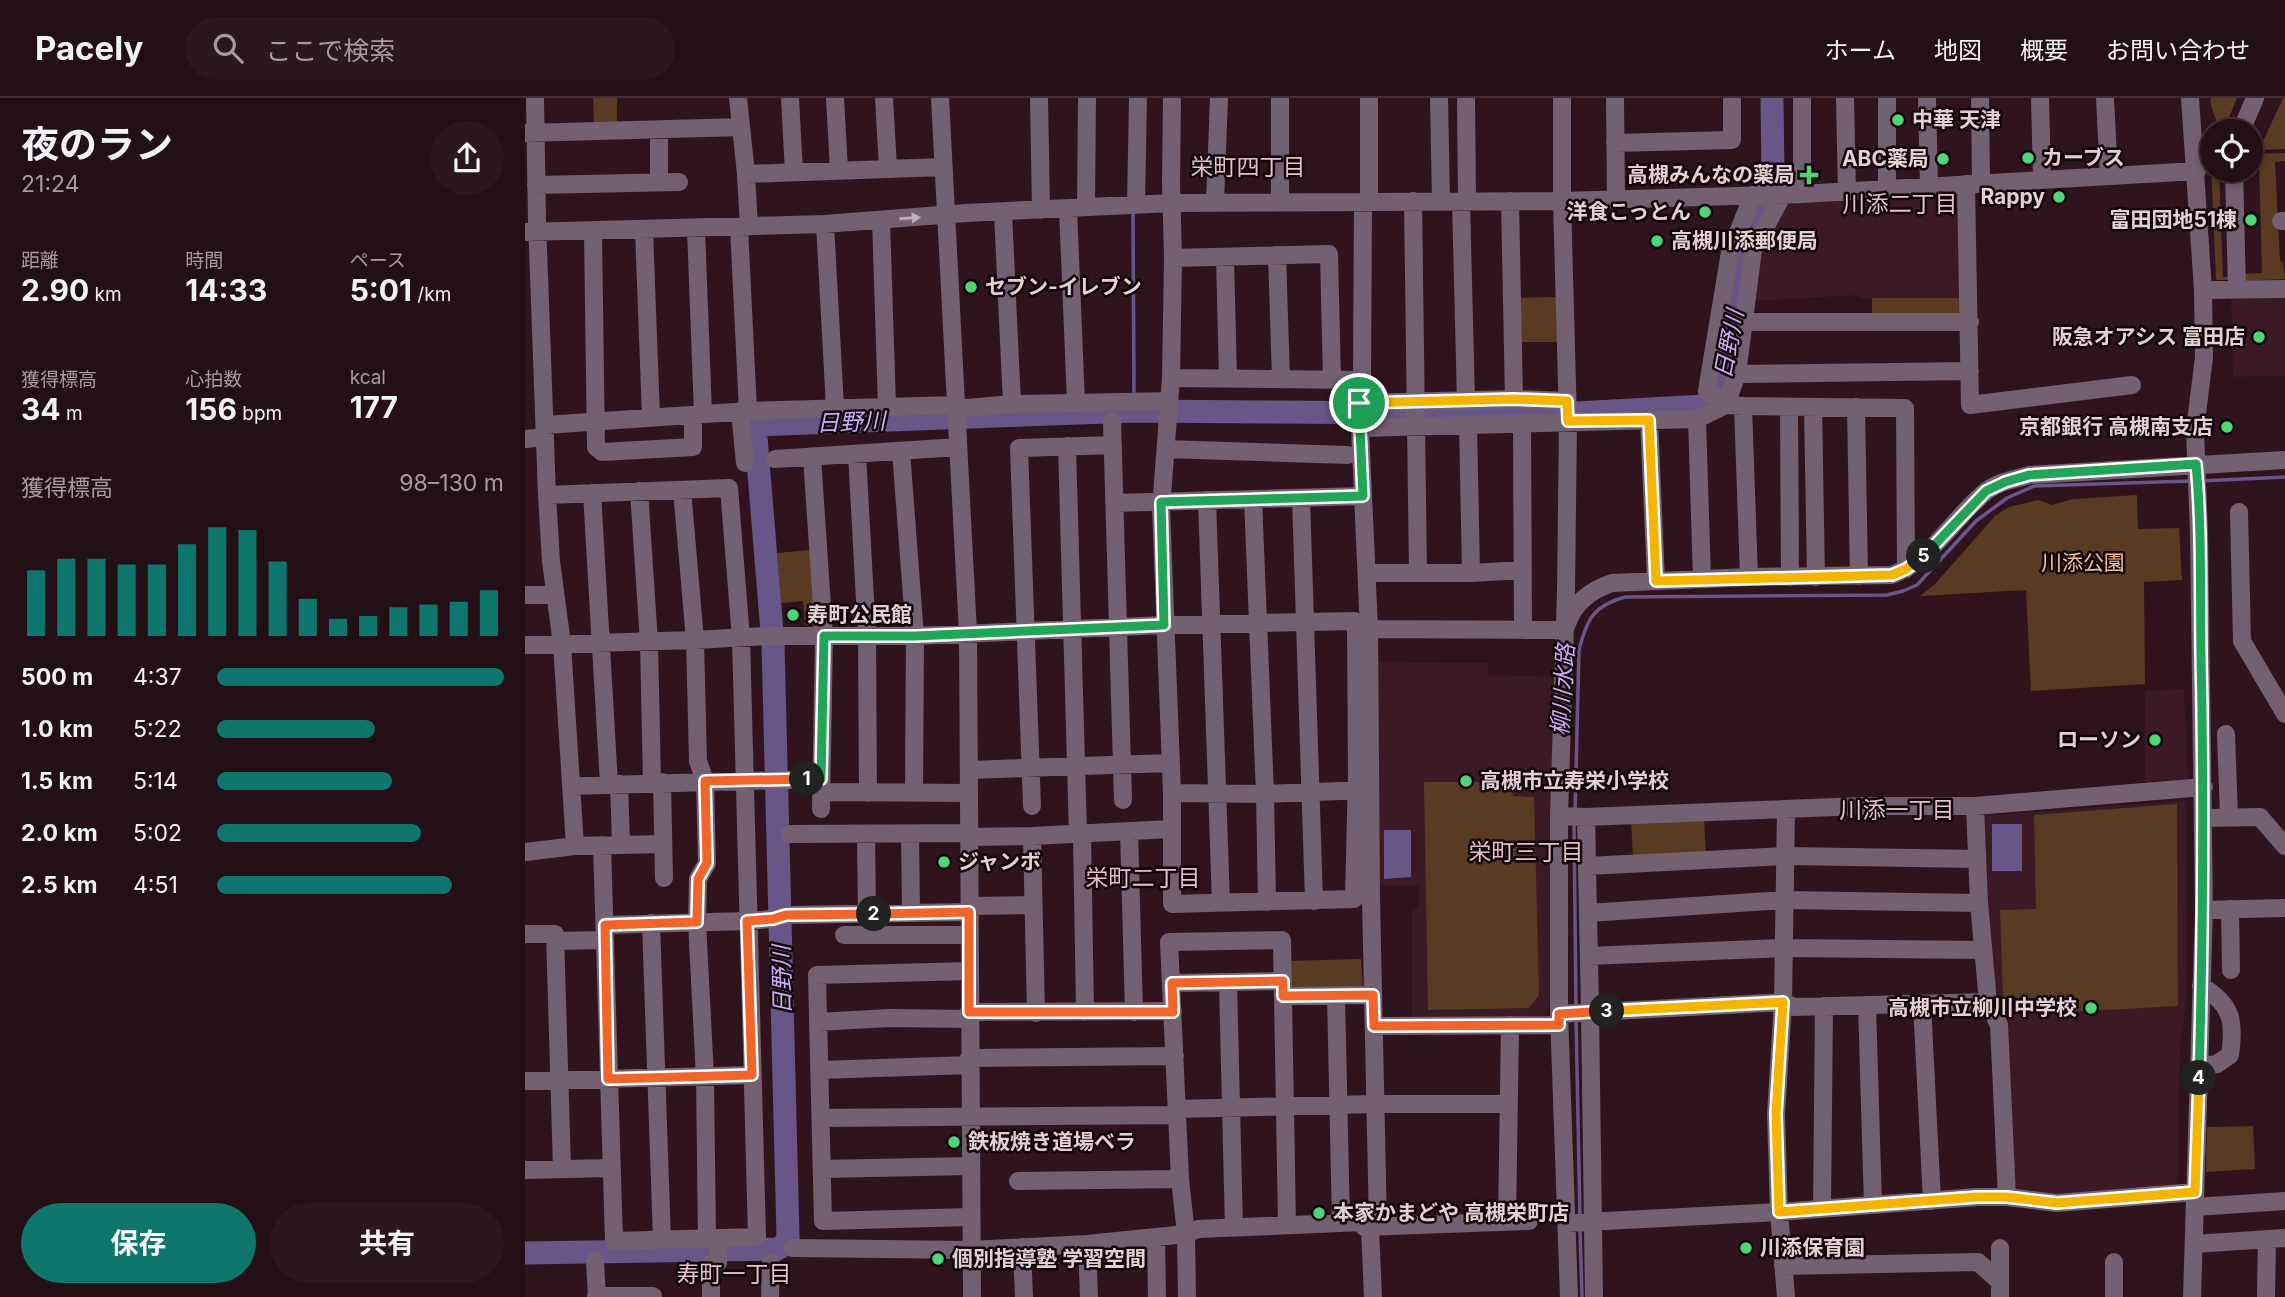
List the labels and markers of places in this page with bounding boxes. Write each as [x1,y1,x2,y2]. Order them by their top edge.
place label: 中華 天津 [1912,107,2001,132]
marker: 中華 天津 [1890,112,1906,128]
place label: カーブス [2042,145,2125,170]
place label: ABC薬局 [1842,146,1929,171]
marker: カーブス [2020,150,2036,166]
marker: ABC薬局 [1935,151,1951,167]
place label: 高槻みんなの薬局 [1627,162,1795,187]
marker: 高槻みんなの薬局 [1801,167,1817,183]
place label: Rappy [1980,184,2045,209]
marker: Rappy [2051,189,2067,205]
place label: 洋食こっとん [1566,199,1691,224]
marker: 洋食こっとん [1697,204,1713,220]
place label: 富田団地51棟 [2110,207,2237,232]
marker: 富田団地51棟 [2243,212,2259,228]
place label: 高槻川添郵便局 [1671,228,1818,253]
marker: 高槻川添郵便局 [1649,233,1665,249]
place label: セブン-イレブン [985,274,1142,299]
marker: セブン-イレブン [963,279,979,295]
place label: 阪急オアシス 富田店 [2052,324,2245,349]
marker: 阪急オアシス 富田店 [2251,329,2267,345]
pin [1329,373,1389,433]
place label: 京都銀行 高槻南支店 [2019,414,2213,439]
marker: 京都銀行 高槻南支店 [2219,419,2235,435]
pin: 5 [1907,538,1941,574]
place label: 寿町公民館 [807,602,912,627]
marker: 寿町公民館 [785,607,801,623]
place label: ローソン [2057,727,2141,752]
marker: ローソン [2147,732,2163,748]
pin: 1 [789,762,825,796]
place label: 高槻市立寿栄小学校 [1480,768,1669,793]
marker: 高槻市立寿栄小学校 [1458,773,1474,789]
place label: ジャンボ [958,849,1041,874]
marker: ジャンボ [936,854,952,870]
pin: 2 [857,896,891,932]
pin: 3 [1589,993,1625,1028]
place label: 高槻市立柳川中学校 [1888,995,2077,1020]
marker: 高槻市立柳川中学校 [2083,1000,2099,1016]
pin: 4 [2181,1060,2217,1096]
place label: 鉄板焼き道場ベラ [968,1129,1136,1154]
marker: 鉄板焼き道場ベラ [946,1134,962,1150]
place label: 本家かまどや 高槻栄町店 [1333,1200,1569,1225]
marker: 本家かまどや 高槻栄町店 [1311,1205,1327,1221]
place label: 川添保育園 [1760,1235,1865,1260]
marker: 川添保育園 [1738,1240,1754,1256]
place label: 個別指導塾 学習空間 [952,1246,1146,1271]
marker: 個別指導塾 学習空間 [930,1251,946,1267]

